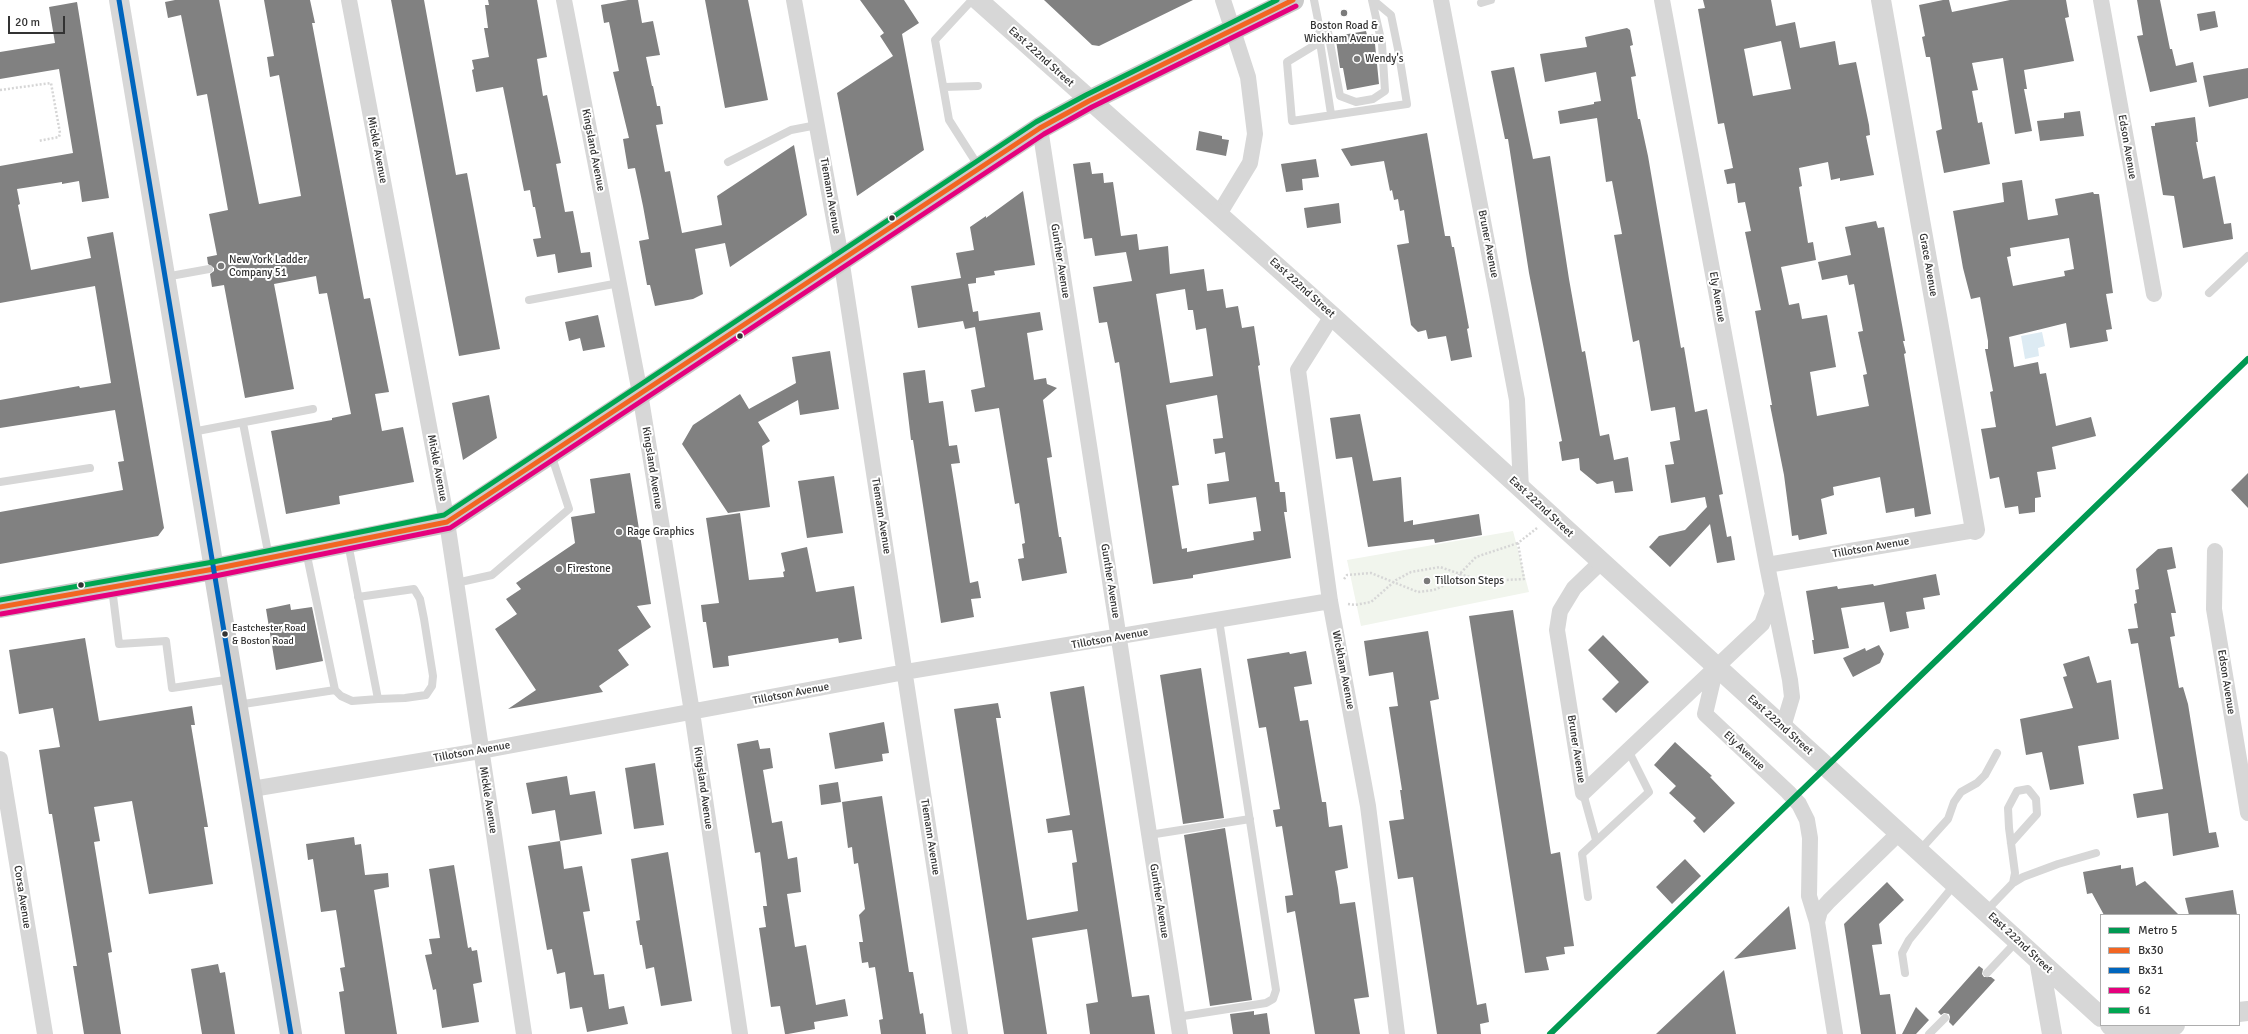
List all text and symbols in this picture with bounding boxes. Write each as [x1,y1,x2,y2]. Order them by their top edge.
scale bar [10,8,67,34]
marker: Boston Road & Wickham Avenue [1339,8,1349,18]
text: 20 m [15,15,40,30]
place label: Boston Road & Wickham Avenue [1304,19,1384,45]
street label: East 222nd Street [1006,24,1076,90]
place label: Wendy's [1365,52,1403,66]
marker: Wendy's [1352,54,1362,64]
street label: Kingsland Avenue [579,108,607,192]
street label: Edson Avenue [2115,114,2139,180]
street label: Mickle Avenue [364,115,390,185]
street label: Tiemann Avenue [817,157,843,235]
street label: Bruner Avenue [1475,209,1501,279]
unlabelled marker [887,213,897,223]
street label: Gunther Avenue [1048,223,1072,299]
street label: Grace Avenue [1916,232,1940,298]
place label: New York Ladder Company 51 [229,253,307,279]
street label: East 222nd Street [1267,255,1337,321]
marker: New York Ladder Company 51 [216,261,226,271]
street label: Ely Avenue [1706,271,1728,323]
unlabelled marker [735,331,745,341]
street label: Kingsland Avenue [639,426,665,510]
street label: Mickle Avenue [424,433,450,503]
street label: East 222nd Street [1506,474,1576,540]
street label: Tiemann Avenue [868,477,894,555]
place label: Rage Graphics [627,525,694,539]
marker: Rage Graphics [614,527,624,537]
street label: Tillotson Avenue [1832,535,1910,561]
street label: Gunther Avenue [1098,543,1122,619]
place label: Firestone [567,562,611,576]
marker: Firestone [554,564,564,574]
place label: Tillotson Steps [1435,574,1504,588]
marker: Tillotson Steps [1422,576,1432,586]
unlabelled marker [76,580,86,590]
place label: Eastchester Road & Boston Road [232,622,306,646]
street label: Tillotson Avenue [1071,626,1149,652]
marker: Eastchester Road & Boston Road [220,629,230,639]
street label: Wickham Avenue [1329,629,1357,711]
street label: Edson Avenue [2214,649,2238,715]
street label: Tillotson Avenue [752,680,830,708]
street label: East 222nd Street [1745,692,1815,758]
street label: Bruner Avenue [1564,714,1588,784]
street label: Ely Avenue [1721,729,1767,773]
street label: Tillotson Avenue [433,739,511,765]
street label: Kingsland Avenue [691,746,715,830]
street label: Mickle Avenue [476,765,500,835]
street label: Tiemann Avenue [917,798,943,876]
street label: Gunther Avenue [1147,863,1171,939]
street label: Corsa Avenue [11,865,33,929]
street label: East 222nd Street [1985,910,2055,976]
legend [2100,914,2240,1026]
text: Metro 5 [2138,923,2177,938]
text: Bx30 [2138,943,2164,958]
text: Bx31 [2138,963,2164,978]
text: 62 [2138,983,2151,998]
text: 61 [2138,1003,2151,1018]

